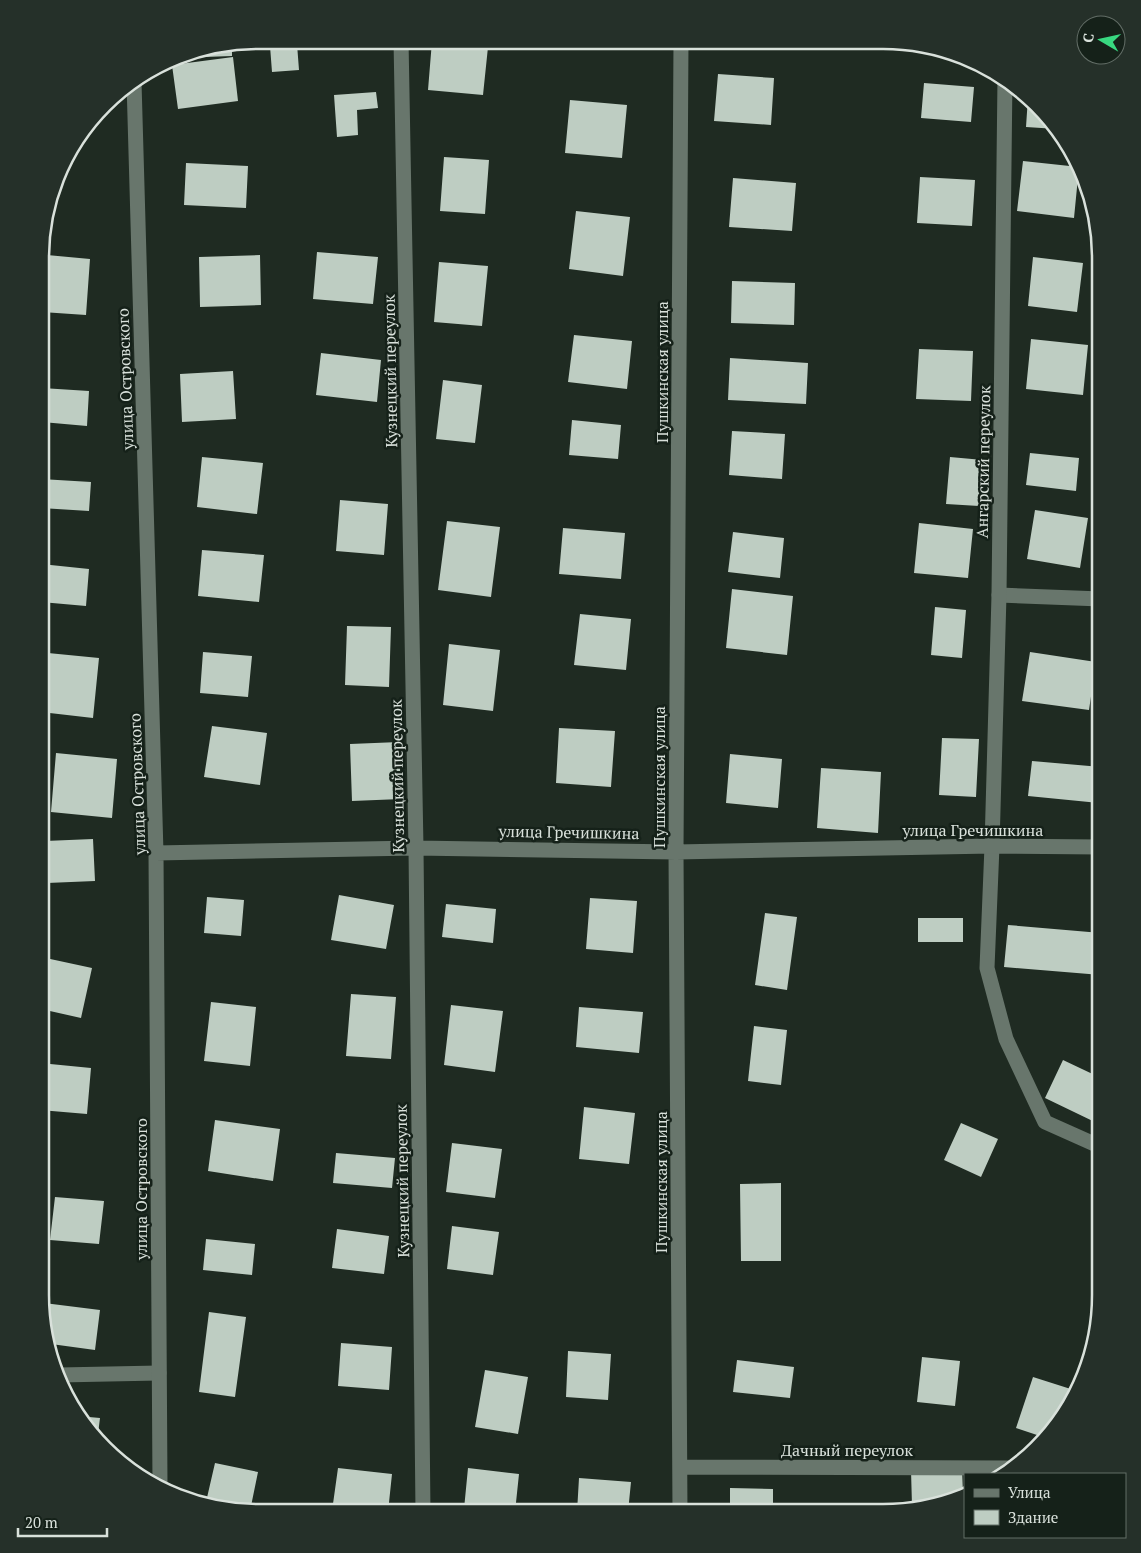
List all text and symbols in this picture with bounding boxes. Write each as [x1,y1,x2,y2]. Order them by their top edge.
north arrow [1076,15,1126,65]
text: С [1078,32,1098,44]
street label: Кузнецкий переулок [378,294,402,448]
street label: Пушкинская улица [651,301,673,443]
street label: улица Островского [112,308,139,451]
street label: Ангарский переулок [971,385,995,539]
street label: Кузнецкий переулок [385,699,409,853]
street label: Пушкинская улица [648,706,670,848]
street label: улица Островского [124,713,151,856]
street label: улица Гречишкина [902,819,1043,841]
street label: улица Гречишкина [497,820,640,844]
street label: Кузнецкий переулок [390,1104,414,1258]
street label: Пушкинская улица [650,1111,672,1253]
street label: улица Островского [130,1118,152,1261]
street label: Дачный переулок [781,1439,913,1461]
legend [964,1473,1126,1538]
text: Улица [1008,1482,1051,1502]
scale bar [18,1506,106,1538]
text: Здание [1008,1507,1058,1527]
text: 20 m [25,1512,58,1532]

